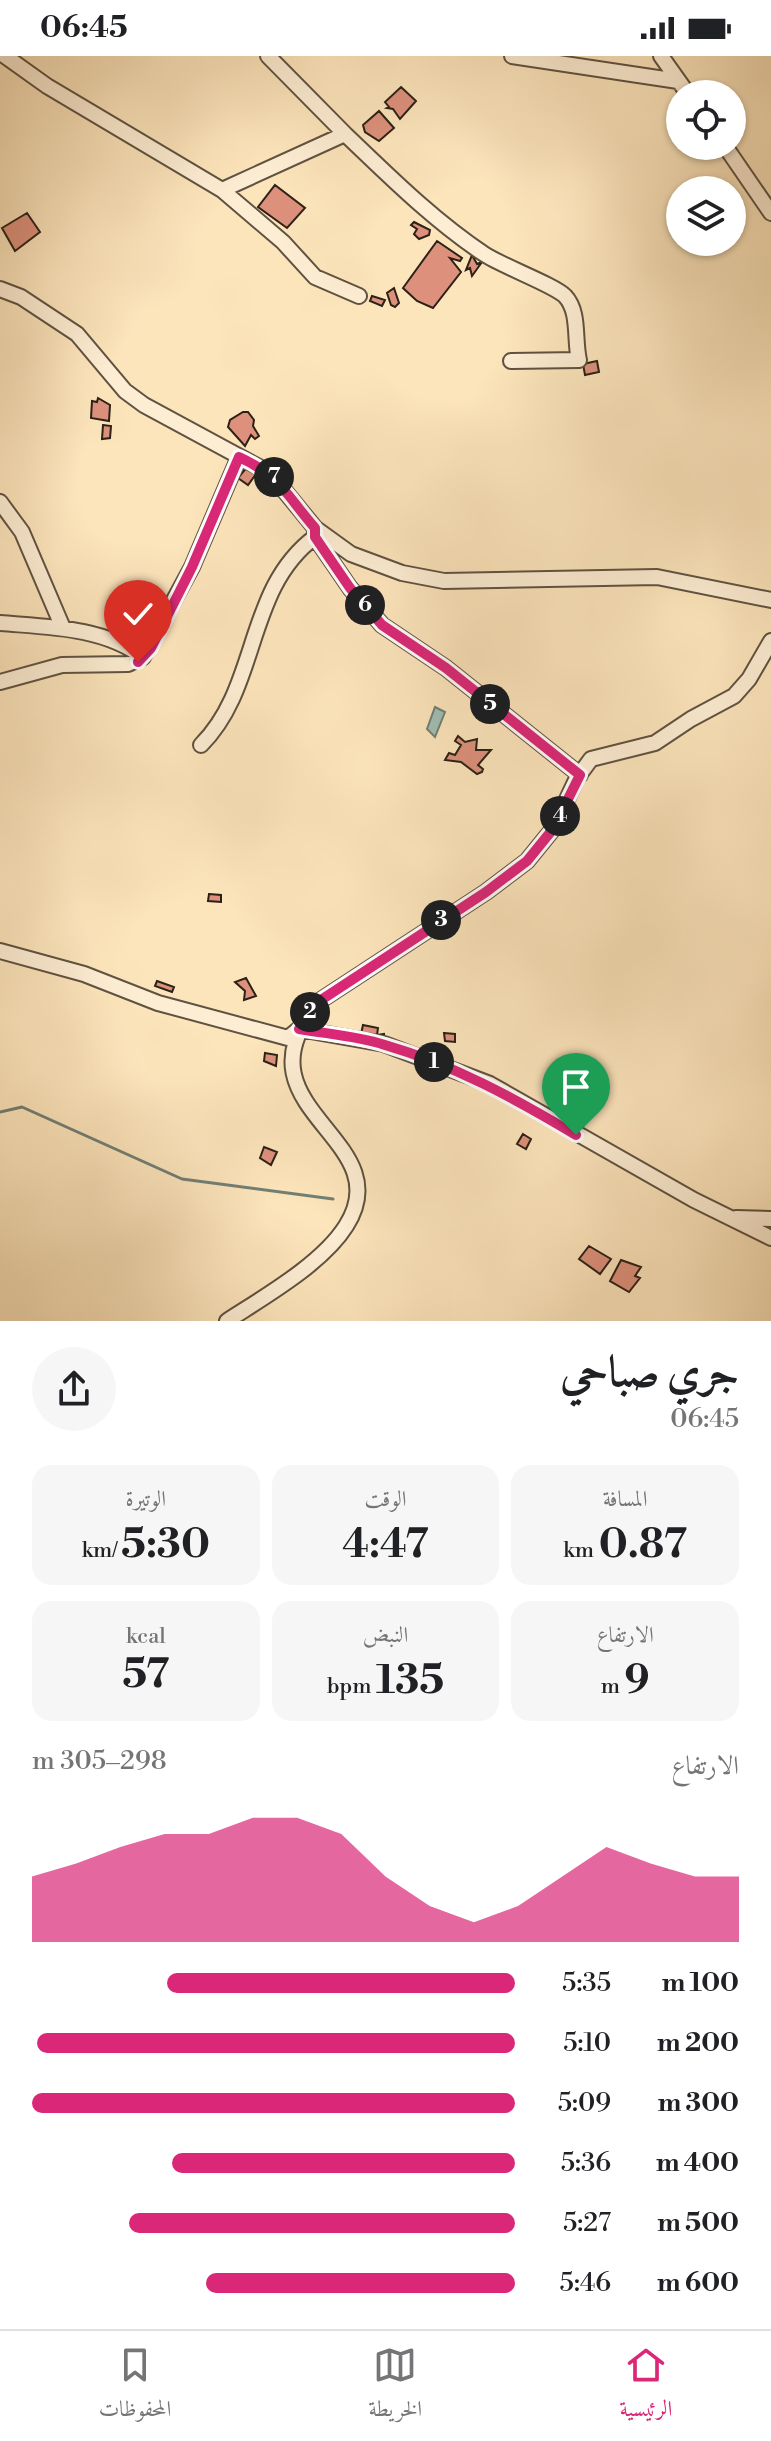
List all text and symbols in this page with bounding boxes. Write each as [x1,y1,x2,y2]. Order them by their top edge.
text: 06:45 [40,9,128,47]
map controls [666,80,746,256]
button: locate [666,80,746,160]
button: layers [666,176,746,256]
pin: 7 [254,457,294,497]
text: 7 [268,463,280,490]
pin [104,580,172,662]
pin: 6 [345,585,385,625]
text: 6 [358,591,372,618]
icon: check [116,592,160,636]
pin: 5 [470,684,510,724]
text: 5 [483,690,497,717]
pin: 4 [540,796,580,836]
text: 4 [553,802,567,829]
pin: 3 [421,900,461,940]
text: 3 [434,906,448,933]
pin: 2 [290,992,330,1032]
text: 2 [303,998,317,1025]
pin: 1 [414,1042,454,1082]
text: 1 [429,1048,439,1075]
pin [542,1053,610,1135]
icon: arrive [554,1065,598,1109]
text: جري صباحي [560,1345,739,1400]
button: share [32,1347,116,1431]
text: 06:45 [670,1403,739,1435]
text: الوتيرة [126,1486,166,1513]
text: الوقت [364,1486,407,1513]
text: المسافة [603,1486,648,1513]
text: 5:30 [121,1520,210,1570]
text: 4:47 [342,1520,429,1570]
text: 0.87 [599,1520,687,1570]
text: /km [82,1537,121,1564]
text: km [563,1537,599,1564]
text: النبض [363,1622,408,1649]
text: الارتفاع [597,1622,654,1649]
text: kcal [126,1623,166,1650]
text: 57 [122,1650,169,1700]
text: 135 [376,1656,444,1706]
text: 9 [624,1656,650,1706]
text: bpm [327,1673,376,1700]
text: m [601,1673,624,1700]
text: 298–305 m [32,1745,167,1777]
text: الارتفاع [672,1750,739,1782]
text: 5:35 [562,1967,611,1999]
text: 100 m [662,1967,739,1999]
text: 5:10 [563,2027,611,2059]
text: 200 m [657,2027,739,2059]
text: 5:09 [558,2087,611,2119]
text: 300 m [658,2087,739,2119]
text: 5:36 [561,2147,611,2179]
text: 400 m [656,2147,739,2179]
text: 5:27 [563,2207,611,2239]
text: 500 m [657,2207,739,2239]
text: 5:46 [560,2267,611,2299]
text: 600 m [657,2267,739,2299]
tab: المحفوظات [99,2343,171,2430]
tab: الخريطة [369,2343,422,2430]
tab: الرئيسية [619,2343,672,2430]

